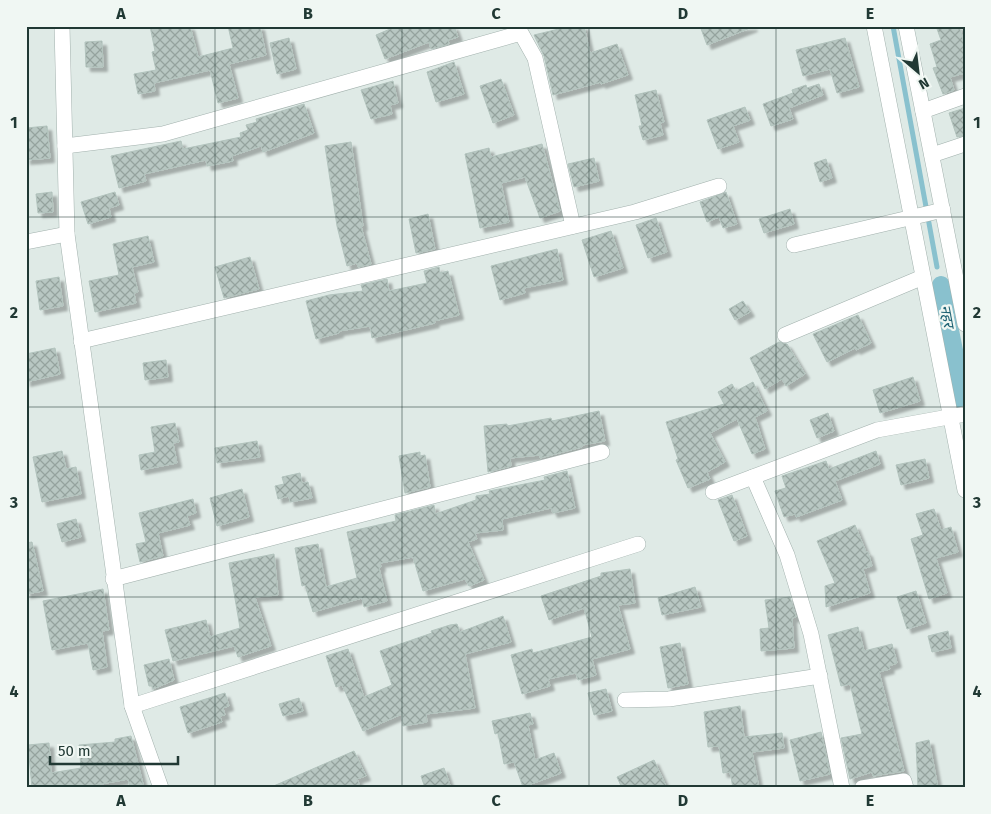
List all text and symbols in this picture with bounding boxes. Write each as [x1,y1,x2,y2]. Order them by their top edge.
text: A [115,4,126,23]
text: B [303,4,313,23]
text: C [491,4,501,23]
text: D [678,4,688,23]
text: E [866,4,874,23]
north arrow [894,48,944,98]
text: N [916,73,932,93]
text: 1 [10,113,18,132]
text: 1 [973,113,981,132]
text: 2 [10,303,18,322]
water label: नहर [936,303,959,332]
text: 2 [973,303,981,322]
text: 3 [9,493,18,512]
text: 3 [972,493,981,512]
text: 4 [9,682,19,701]
text: 4 [972,682,982,701]
scale bar [50,734,178,766]
text: 50 m [58,742,91,760]
text: A [115,791,126,810]
text: B [303,791,313,810]
text: C [491,791,501,810]
text: D [678,791,688,810]
text: E [866,791,874,810]

